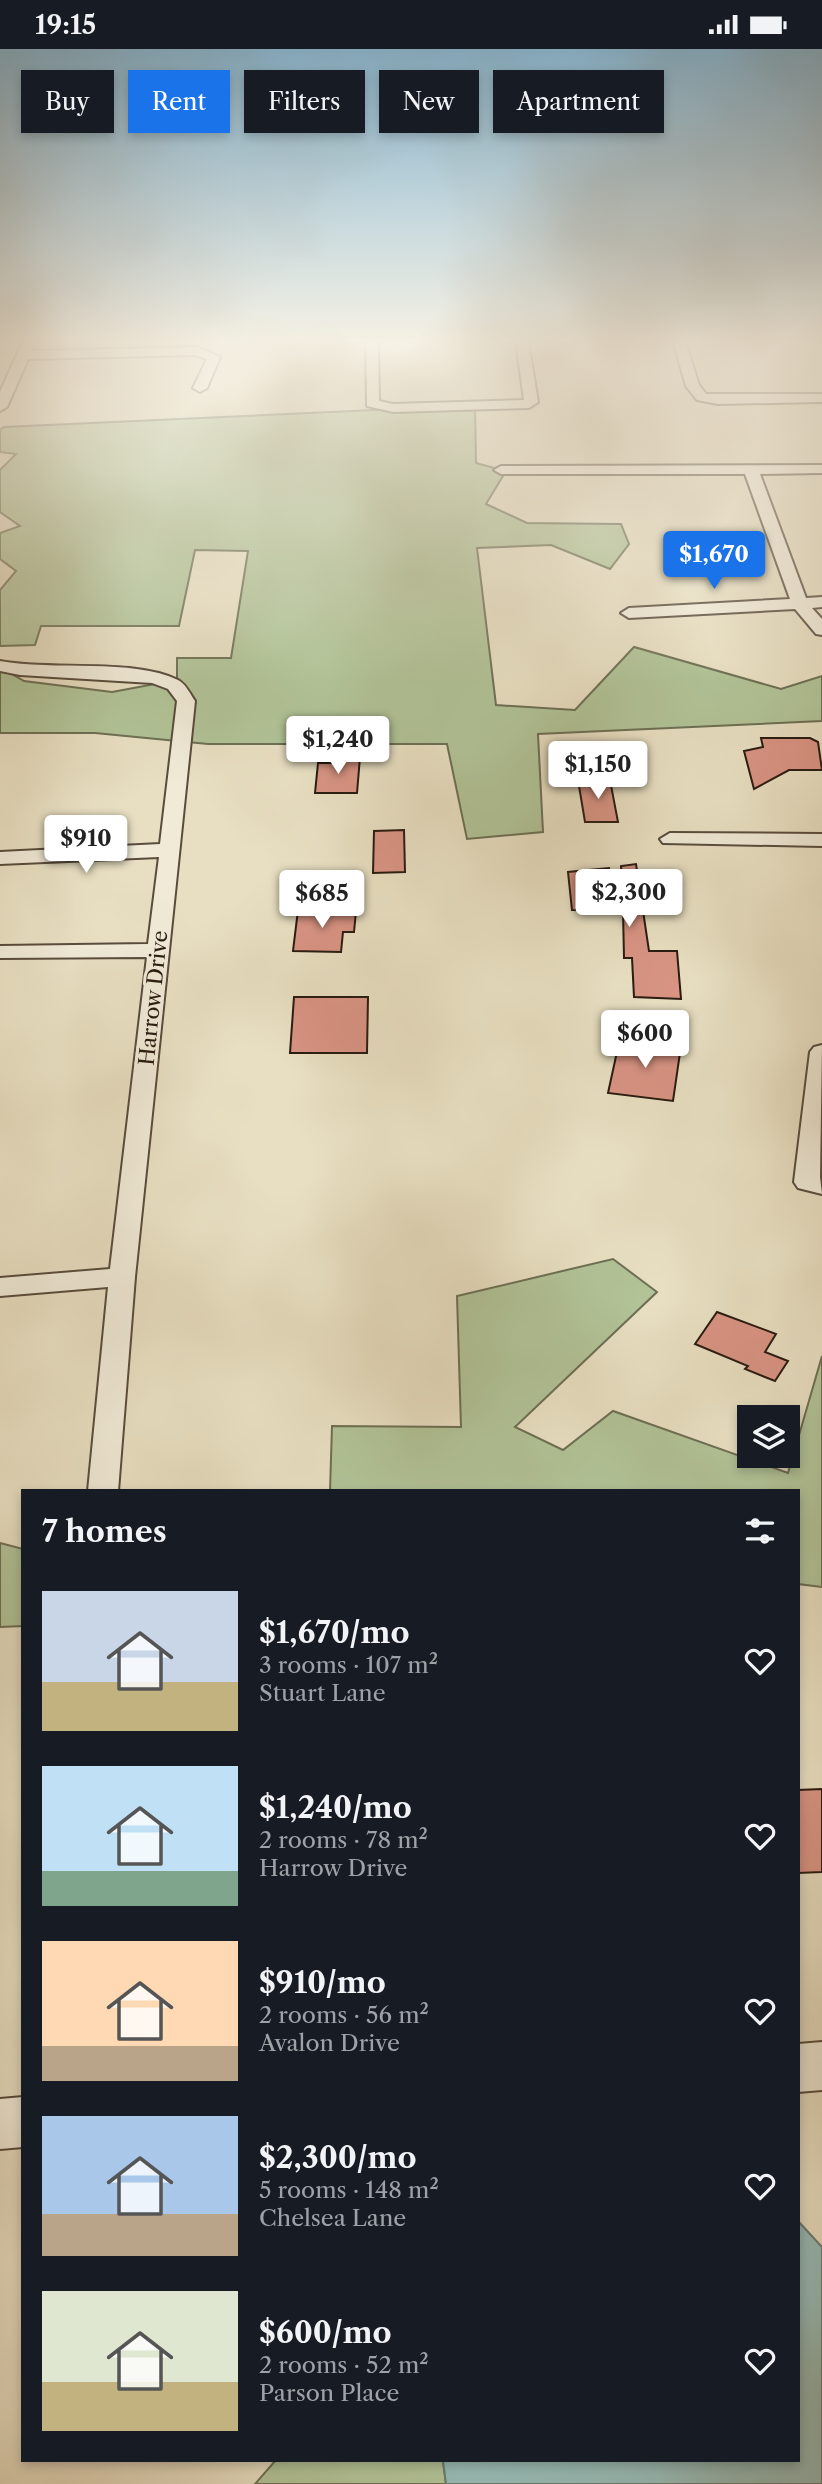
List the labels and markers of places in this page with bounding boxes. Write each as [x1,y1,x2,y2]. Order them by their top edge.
pin: $1,670 [657,531,771,591]
pin: $1,240 [281,717,395,776]
pin: $1,150 [541,741,655,801]
pin: $910 [45,815,127,875]
pin: $2,300 [572,869,686,929]
pin: $685 [281,871,363,930]
pin: $600 [604,1011,686,1070]

